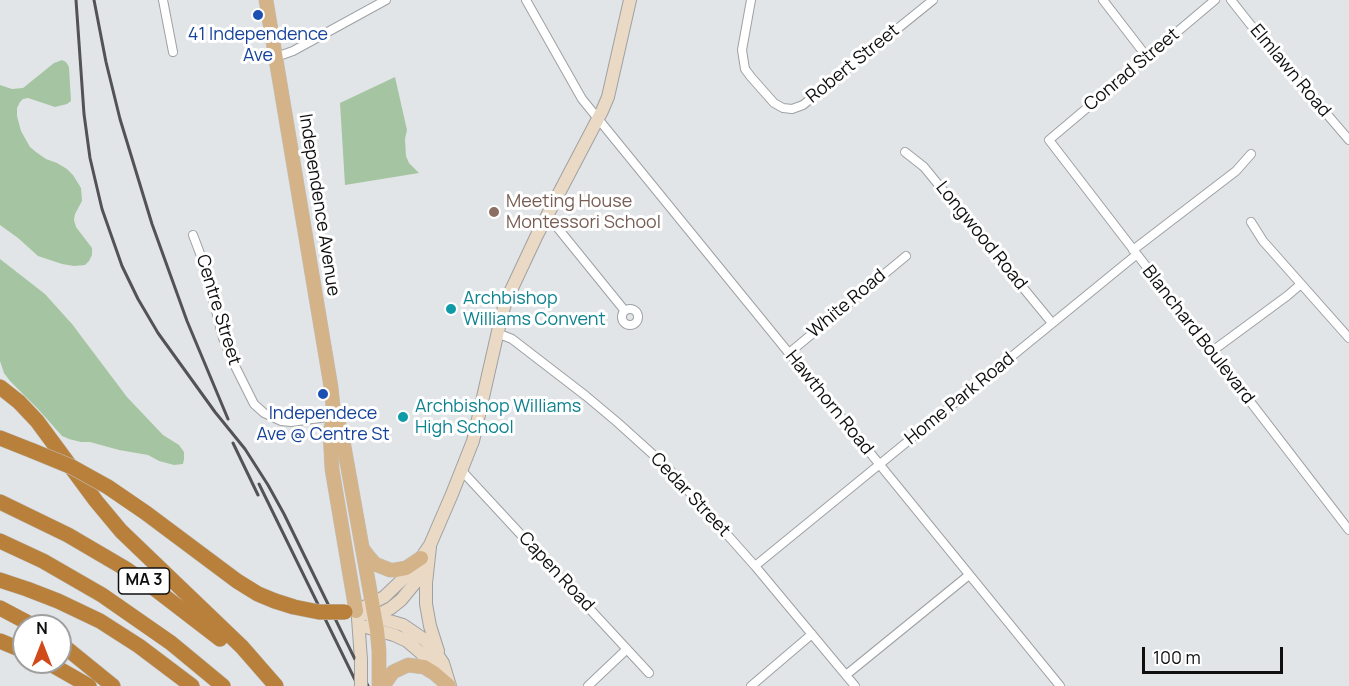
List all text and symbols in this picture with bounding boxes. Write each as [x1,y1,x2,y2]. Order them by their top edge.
marker: 41 Independence Ave [251,8,265,22]
street label: Robert Street [802,20,904,108]
street label: Elmlawn Road [1245,20,1335,122]
place label: 41 Independence Ave [188,24,328,66]
street label: Conrad Street [1080,24,1184,116]
street label: Independence Avenue [294,112,344,298]
street label: Longwood Road [931,178,1031,294]
place label: Meeting House Montessori School [506,191,661,234]
marker: Meeting House Montessori School [487,205,501,219]
street label: Centre Street [191,252,245,368]
street label: Blanchard Boulevard [1137,262,1259,408]
street label: White Road [804,265,890,343]
place label: Archbishop Williams Convent [463,288,606,330]
marker: Archbishop Williams Convent [444,302,458,316]
street label: Hawthorn Road [780,347,878,459]
street label: Home Park Road [901,348,1019,450]
marker: Independece Ave @ Centre St [316,387,330,401]
place label: Archbishop Williams High School [415,396,581,438]
place label: Independece Ave @ Centre St [256,403,390,446]
marker: Archbishop Williams High School [396,410,410,424]
street label: Cedar Street [646,449,734,541]
street label: Capen Road [514,528,598,616]
road number: MA 3 [118,568,170,594]
north arrow [12,614,72,674]
text: N [36,617,48,639]
scale bar [1145,635,1286,673]
text: 100 m [1153,645,1201,669]

